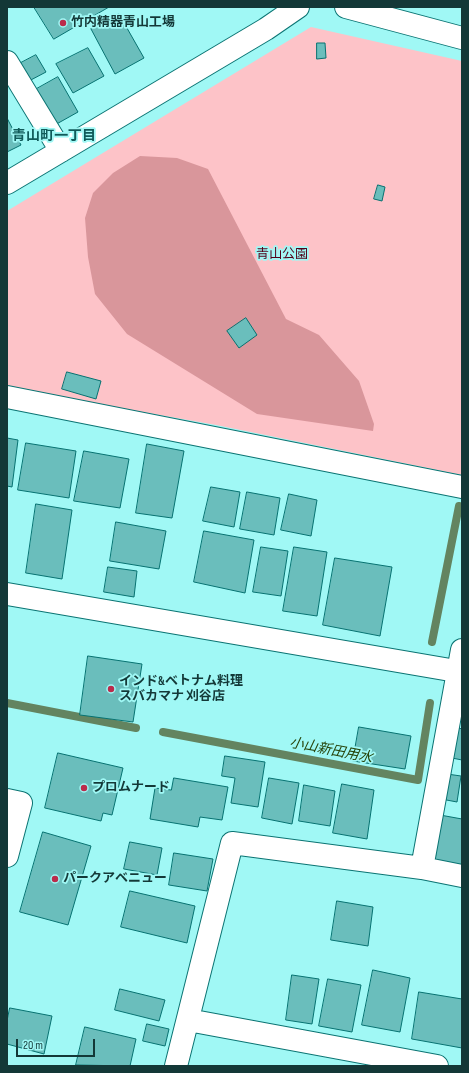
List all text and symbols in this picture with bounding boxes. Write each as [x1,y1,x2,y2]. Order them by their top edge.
place label: 竹内精器青山工場 [71,15,175,31]
marker: 竹内精器青山工場 [58,18,68,28]
district label: 青山町一丁目 [12,128,96,144]
park label: 青山公園 [256,247,308,263]
place label: インド&ベトナム料理 スバカマナ 刈谷店 [119,674,243,705]
marker: インド&ベトナム料理 スバカマナ 刈谷店 [106,684,116,694]
water label: 小山新田用水 [288,735,374,767]
place label: プロムナード [92,780,170,796]
marker: プロムナード [79,783,89,793]
place label: パークアベニュー [63,871,167,887]
marker: パークアベニュー [50,874,60,884]
scale bar [18,1031,97,1057]
text: 20 m [23,1038,43,1053]

